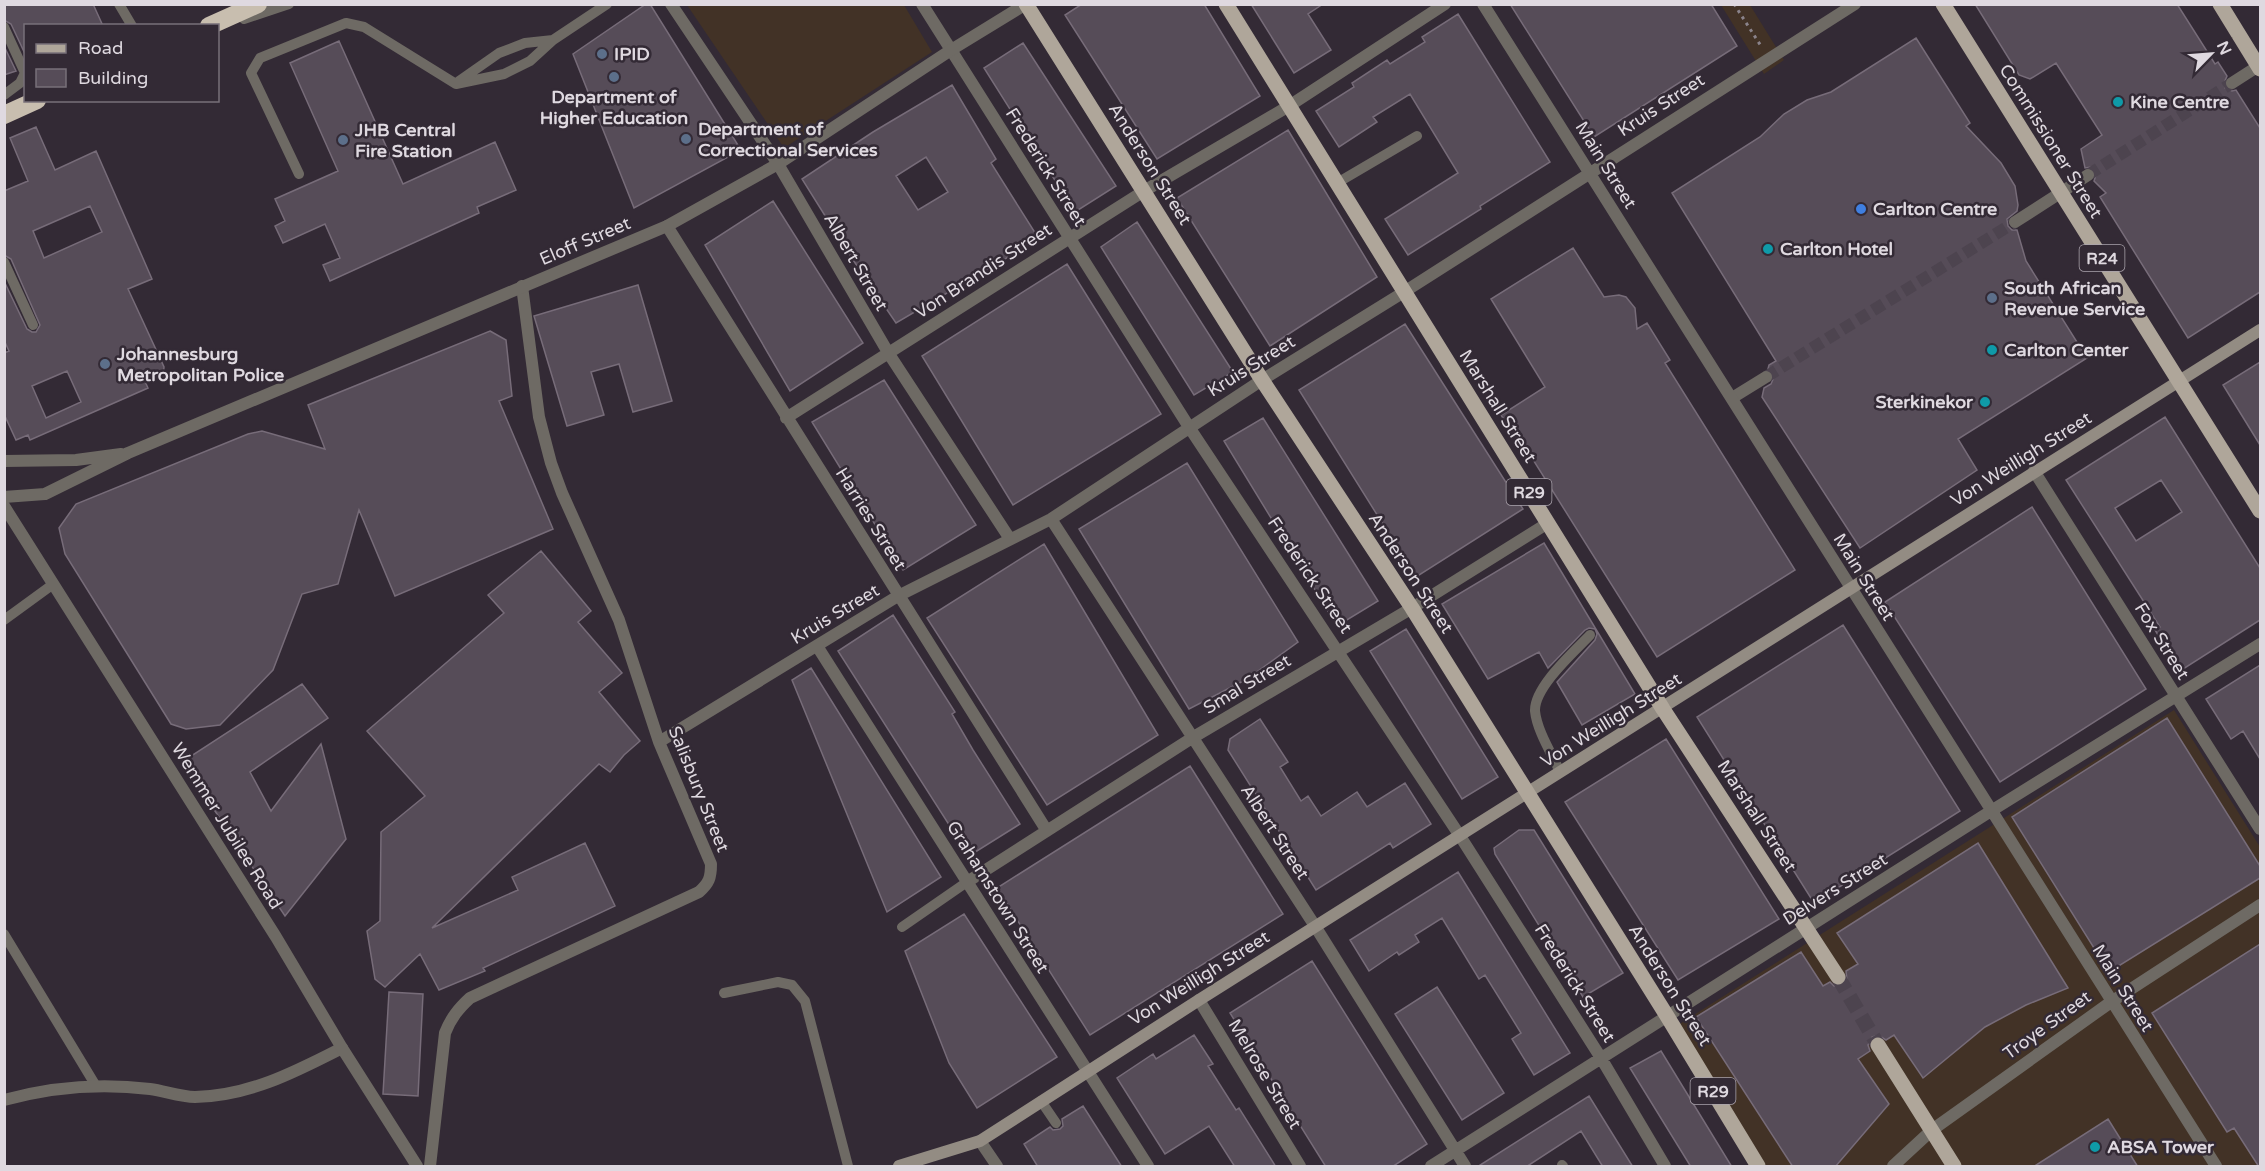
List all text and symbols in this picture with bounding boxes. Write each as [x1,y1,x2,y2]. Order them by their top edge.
legend [24,24,219,102]
north arrow [2181,24,2241,84]
text: Road [78,37,123,59]
text: N [2212,38,2235,58]
place label: IPID [614,43,650,65]
marker: IPID [595,47,609,61]
street label: Commissioner Street [1995,60,2107,222]
text: Building [78,67,148,89]
street label: Kruis Street [1613,69,1709,141]
marker: Department of Higher Education [607,70,621,84]
place label: Department of Higher Education [540,86,688,129]
place label: Kine Centre [2130,91,2229,113]
marker: Kine Centre [2111,95,2125,109]
street label: Anderson Street [1104,99,1196,229]
street label: Frederick Street [1001,104,1091,230]
street label: Main Street [1570,117,1642,213]
place label: Department of Correctional Services [698,118,878,161]
place label: JHB Central Fire Station [354,119,456,162]
marker: Department of Correctional Services [679,132,693,146]
marker: JHB Central Fire Station [336,133,350,147]
place label: Carlton Centre [1873,198,1997,220]
marker: Carlton Centre [1854,202,1868,216]
street label: Albert Street [819,209,893,315]
street label: Eloff Street [536,212,634,270]
street label: Von Brandis Street [910,218,1056,324]
place label: Carlton Hotel [1780,238,1893,260]
marker: Carlton Hotel [1761,242,1775,256]
road number: R24 [2080,245,2124,271]
place label: South African Revenue Service [2004,277,2145,320]
marker: South African Revenue Service [1985,291,1999,305]
street label: Kruis Street [1203,330,1299,402]
place label: Carlton Center [2004,339,2129,361]
place label: Johannesburg Metropolitan Police [116,343,284,386]
marker: Carlton Center [1985,343,1999,357]
street label: Marshall Street [1454,345,1542,467]
marker: Johannesburg Metropolitan Police [98,357,112,371]
place label: Sterkinekor [1876,391,1974,413]
marker: Sterkinekor [1978,395,1992,409]
street label: Von Weilligh Street [1946,407,2096,511]
street label: Harries Street [831,464,911,575]
road number: R29 [1506,479,1552,505]
street label: Anderson Street [1364,509,1458,638]
street label: Frederick Street [1263,513,1357,638]
street label: Main Street [1828,529,1900,625]
street label: Kruis Street [787,579,883,649]
street label: Fox Street [2130,598,2194,684]
street label: Smal Street [1199,649,1295,719]
street label: Von Weilligh Street [1536,668,1686,772]
street label: Salisbury Street [664,723,734,855]
street label: Wemmer Jubilee Road [167,739,287,913]
street label: Marshall Street [1713,756,1801,876]
street label: Albert Street [1236,780,1314,884]
street label: Grahamstown Street [942,817,1054,977]
street label: Delvers Street [1779,848,1891,930]
street label: Frederick Street [1530,920,1620,1046]
street label: Anderson Street [1624,920,1716,1050]
street label: Von Weilligh Street [1124,926,1274,1030]
street label: Main Street [2087,940,2159,1036]
street label: Troye Street [1999,986,2095,1064]
street label: Melrose Street [1224,1015,1307,1133]
road number: R29 [1690,1078,1736,1104]
place label: ABSA Tower [2107,1136,2215,1158]
marker: ABSA Tower [2088,1140,2102,1154]

